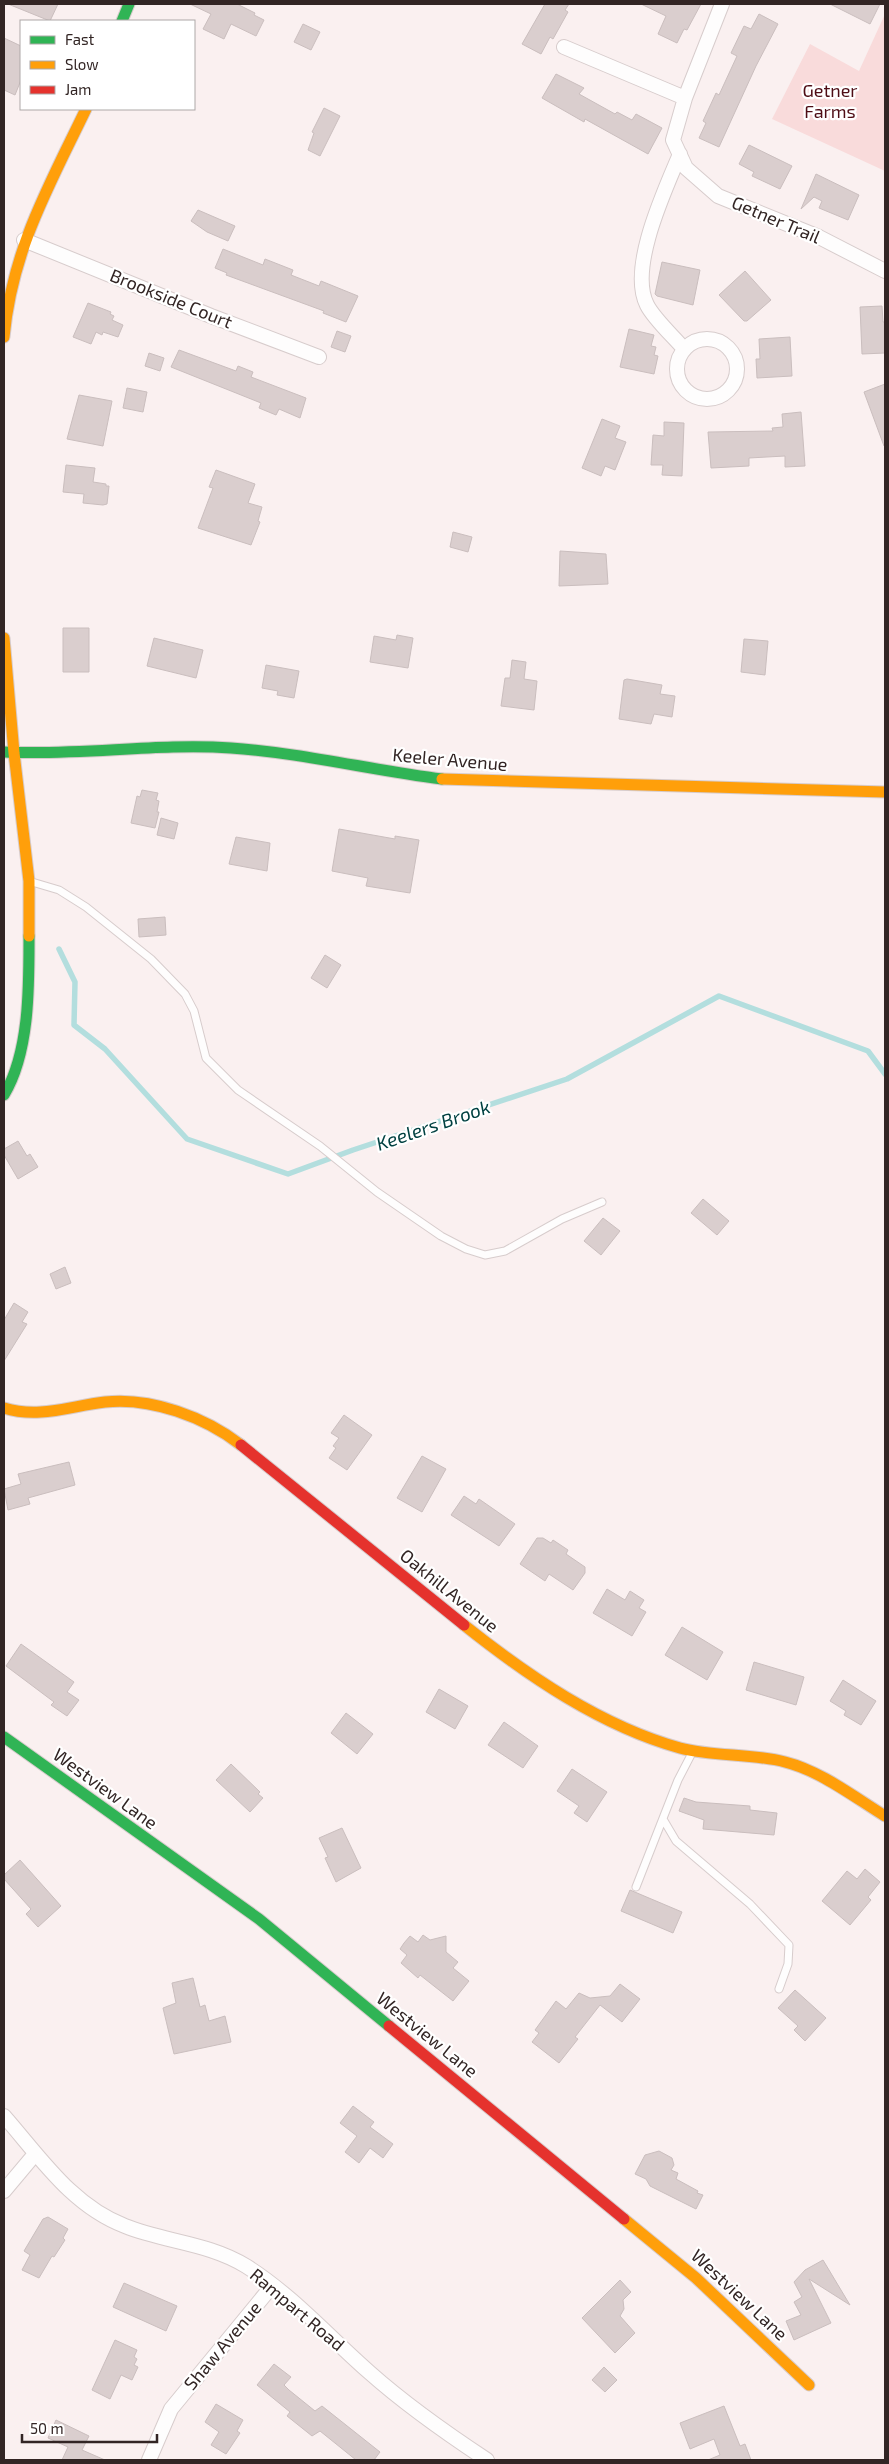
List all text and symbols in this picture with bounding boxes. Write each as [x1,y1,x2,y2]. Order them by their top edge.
legend [20,20,195,110]
text: Fast [65,30,95,48]
text: Slow [65,55,99,73]
park label: Getner Farms [802,79,858,122]
text: Jam [65,80,91,98]
street label: Getner Trail [729,191,825,248]
street label: Brookside Court [107,263,236,333]
street label: Keeler Avenue [392,743,509,775]
water label: Keelers Brook [373,1094,493,1155]
street label: Oakhill Avenue [396,1544,503,1637]
street label: Westview Lane [49,1743,162,1833]
street label: Westview Lane [373,1987,483,2082]
street label: Westview Lane [687,2244,792,2345]
street label: Rampart Road [246,2263,349,2355]
street label: Shaw Avenue [179,2297,266,2394]
scale bar [22,2412,158,2444]
text: 50 m [30,2419,64,2437]

